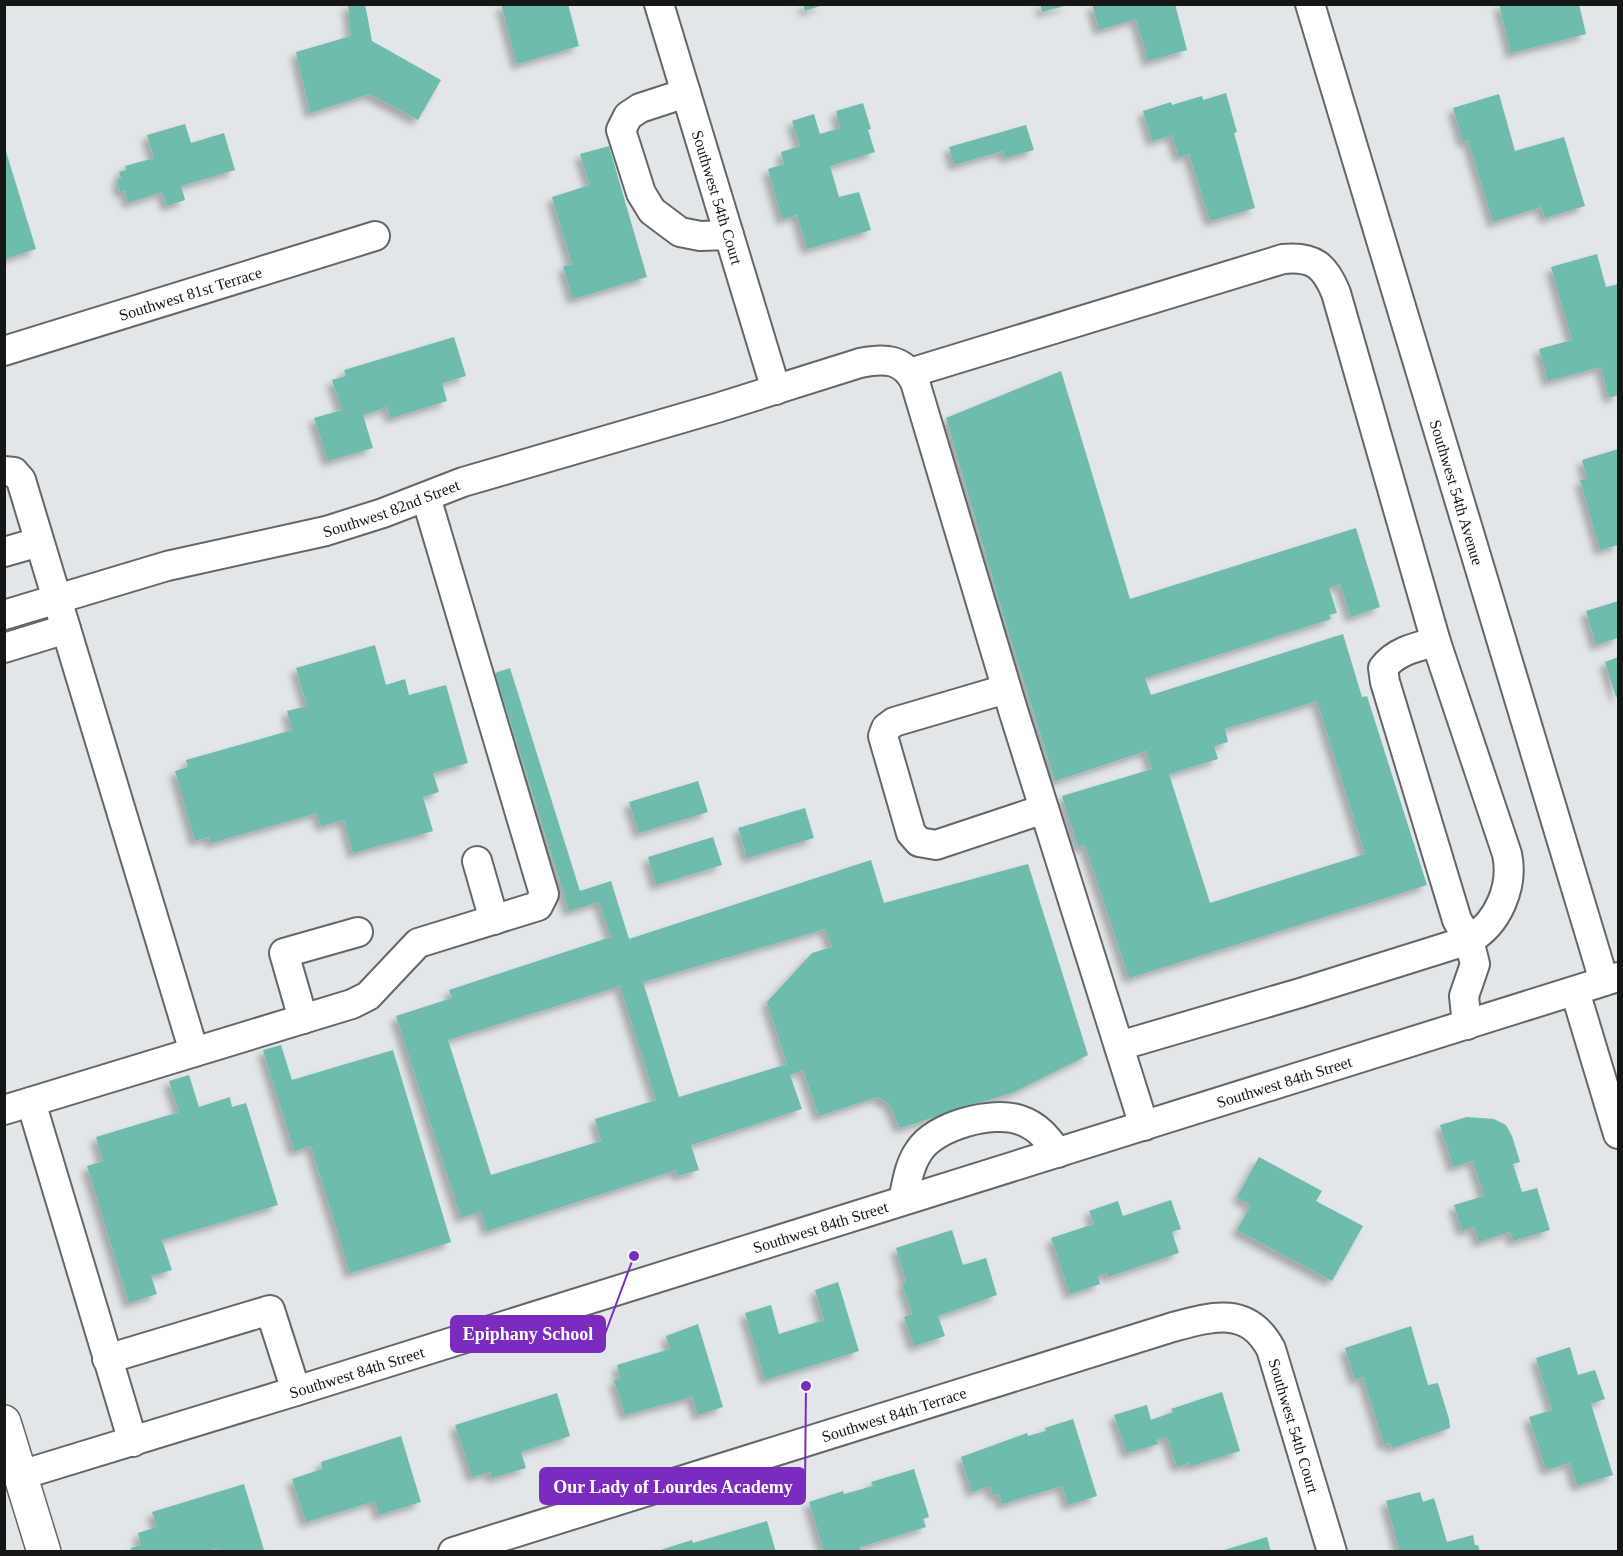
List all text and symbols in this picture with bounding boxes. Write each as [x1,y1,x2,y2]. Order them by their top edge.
street label: Southwest 54th Court [689,128,746,267]
street label: Southwest 81st Terrace [117,264,264,324]
street label: Southwest 54th Avenue [1427,418,1486,567]
street label: Southwest 82nd Street [321,476,463,541]
street label: Southwest 84th Street [1215,1053,1354,1111]
street label: Southwest 84th Street [751,1198,891,1256]
callout: Epiphany School [451,1316,605,1352]
text: Epiphany School [463,1324,593,1344]
street label: Southwest 84th Street [287,1343,427,1402]
street label: Southwest 54th Court [1265,1356,1322,1496]
street label: Southwest 84th Terrace [820,1384,969,1445]
callout: Our Lady of Lourdes Academy [540,1468,805,1504]
text: Our Lady of Lourdes Academy [553,1477,793,1497]

